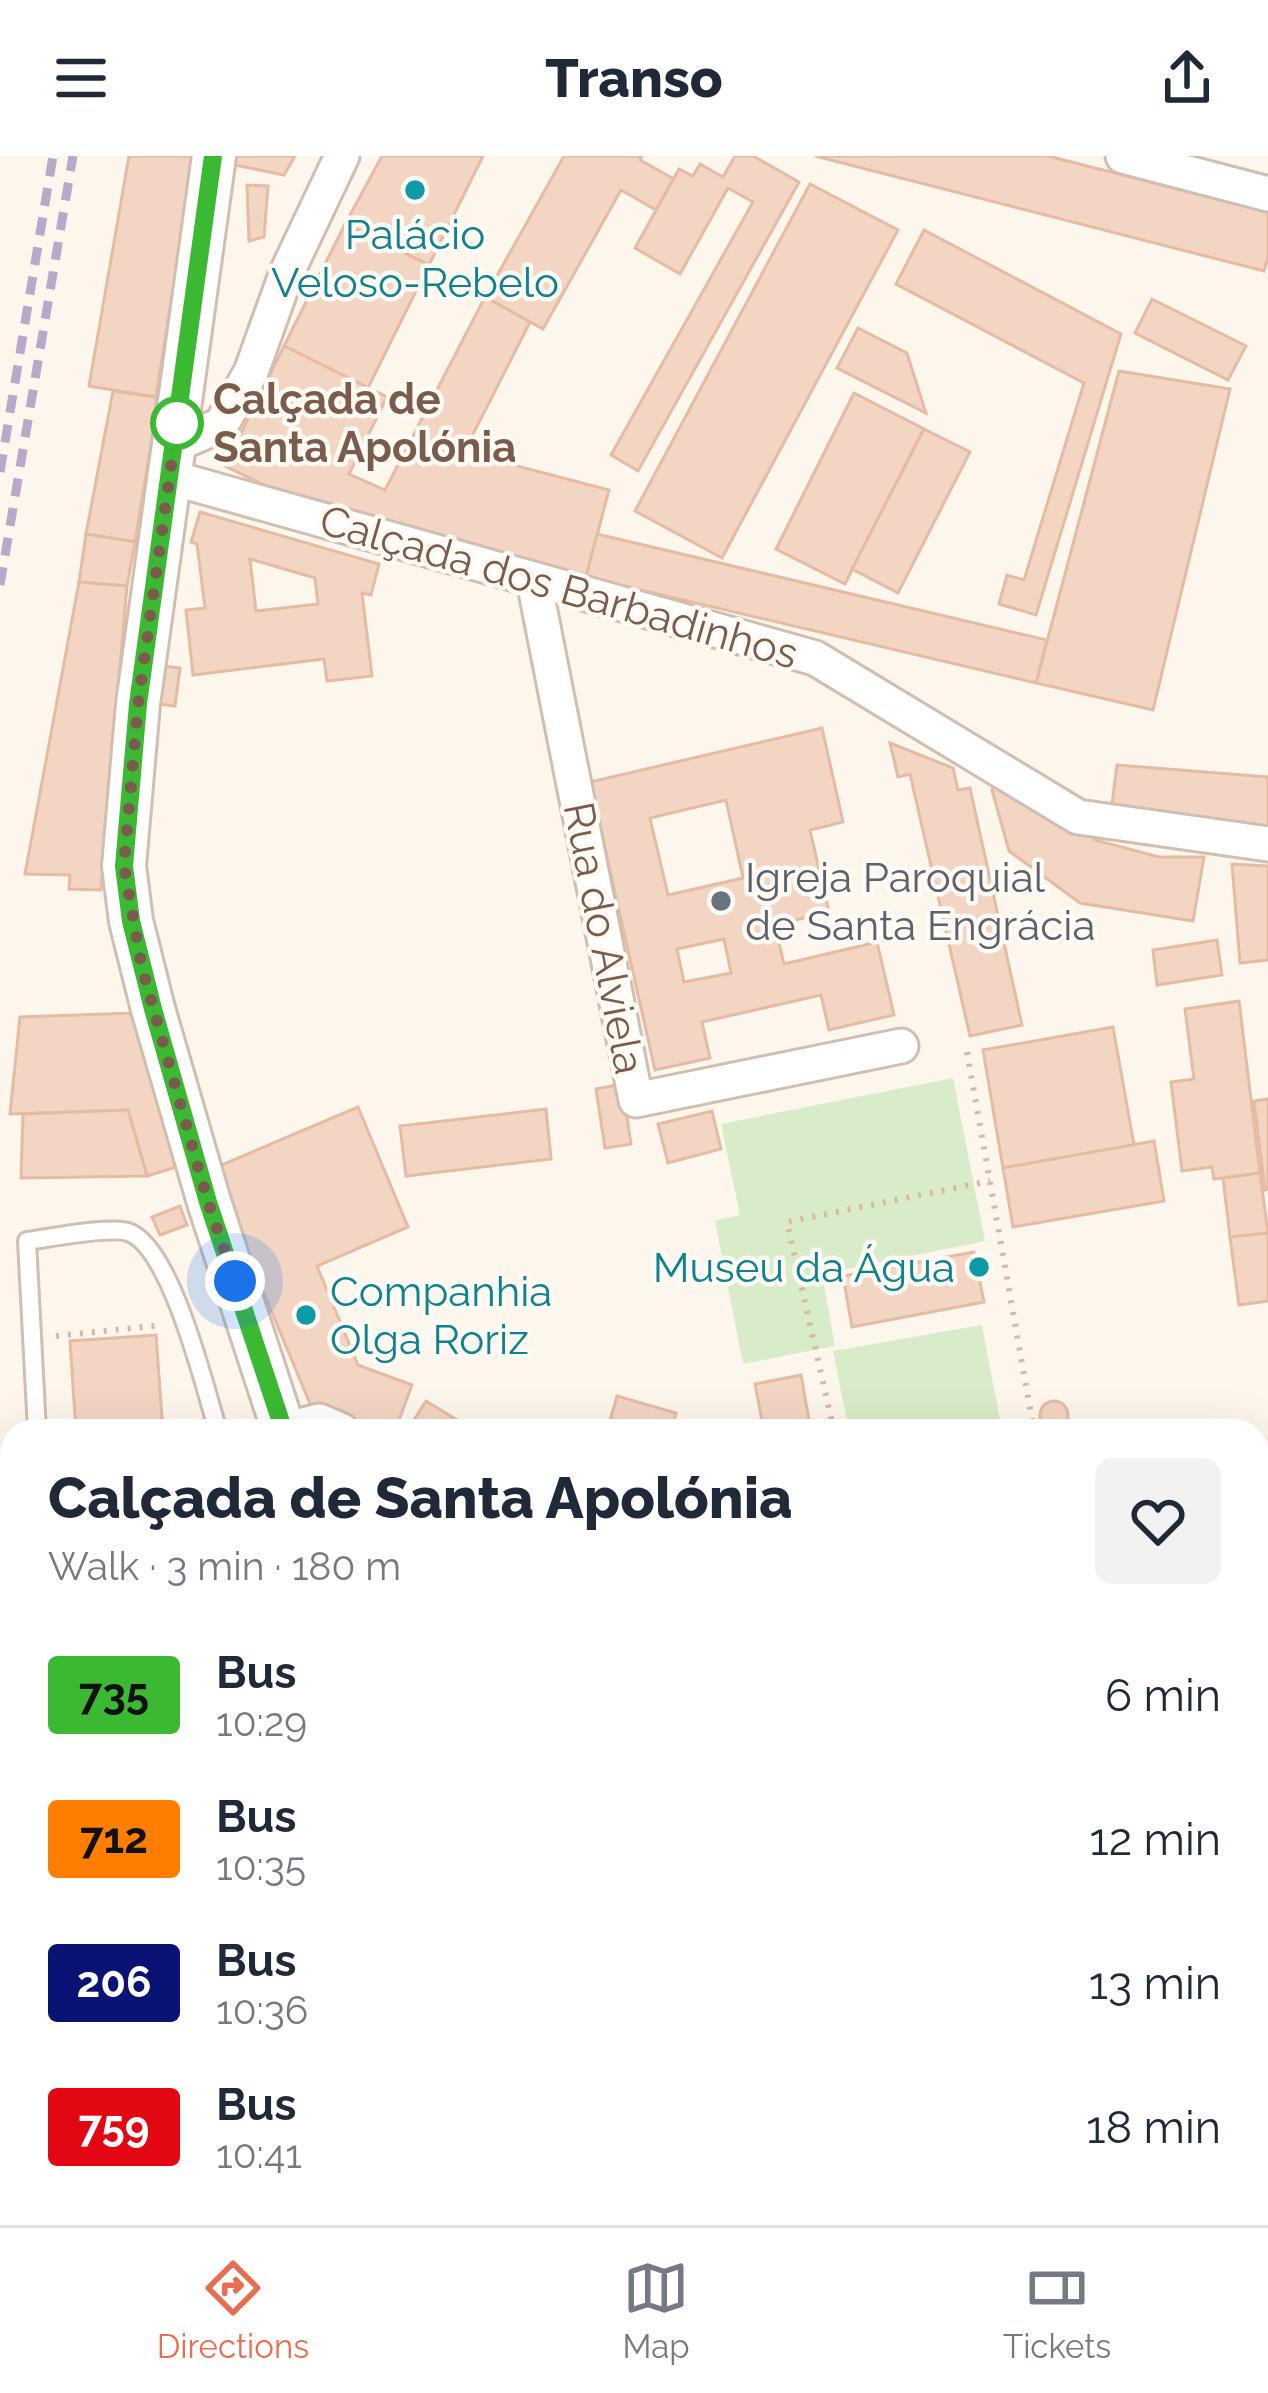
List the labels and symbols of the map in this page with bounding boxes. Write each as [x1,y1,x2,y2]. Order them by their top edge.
marker: Palácio Veloso-Rebelo [402,177,428,203]
place label: Palácio Veloso-Rebelo [271,210,559,307]
place label: Calçada de Santa Apolónia [213,375,516,472]
marker: Calçada de Santa Apolónia [152,398,202,448]
street label: Calçada dos Barbadinhos [314,495,804,679]
street label: Rua do Alviela [554,798,654,1078]
place label: Igreja Paroquial de Santa Engrácia [745,853,1095,950]
marker: Igreja Paroquial de Santa Engrácia [708,888,734,914]
place label: Museu da Água [653,1243,955,1292]
your location [205,1251,265,1311]
marker: Museu da Água [966,1254,992,1280]
place label: Companhia Olga Roriz [330,1267,552,1364]
marker: Companhia Olga Roriz [293,1302,319,1328]

